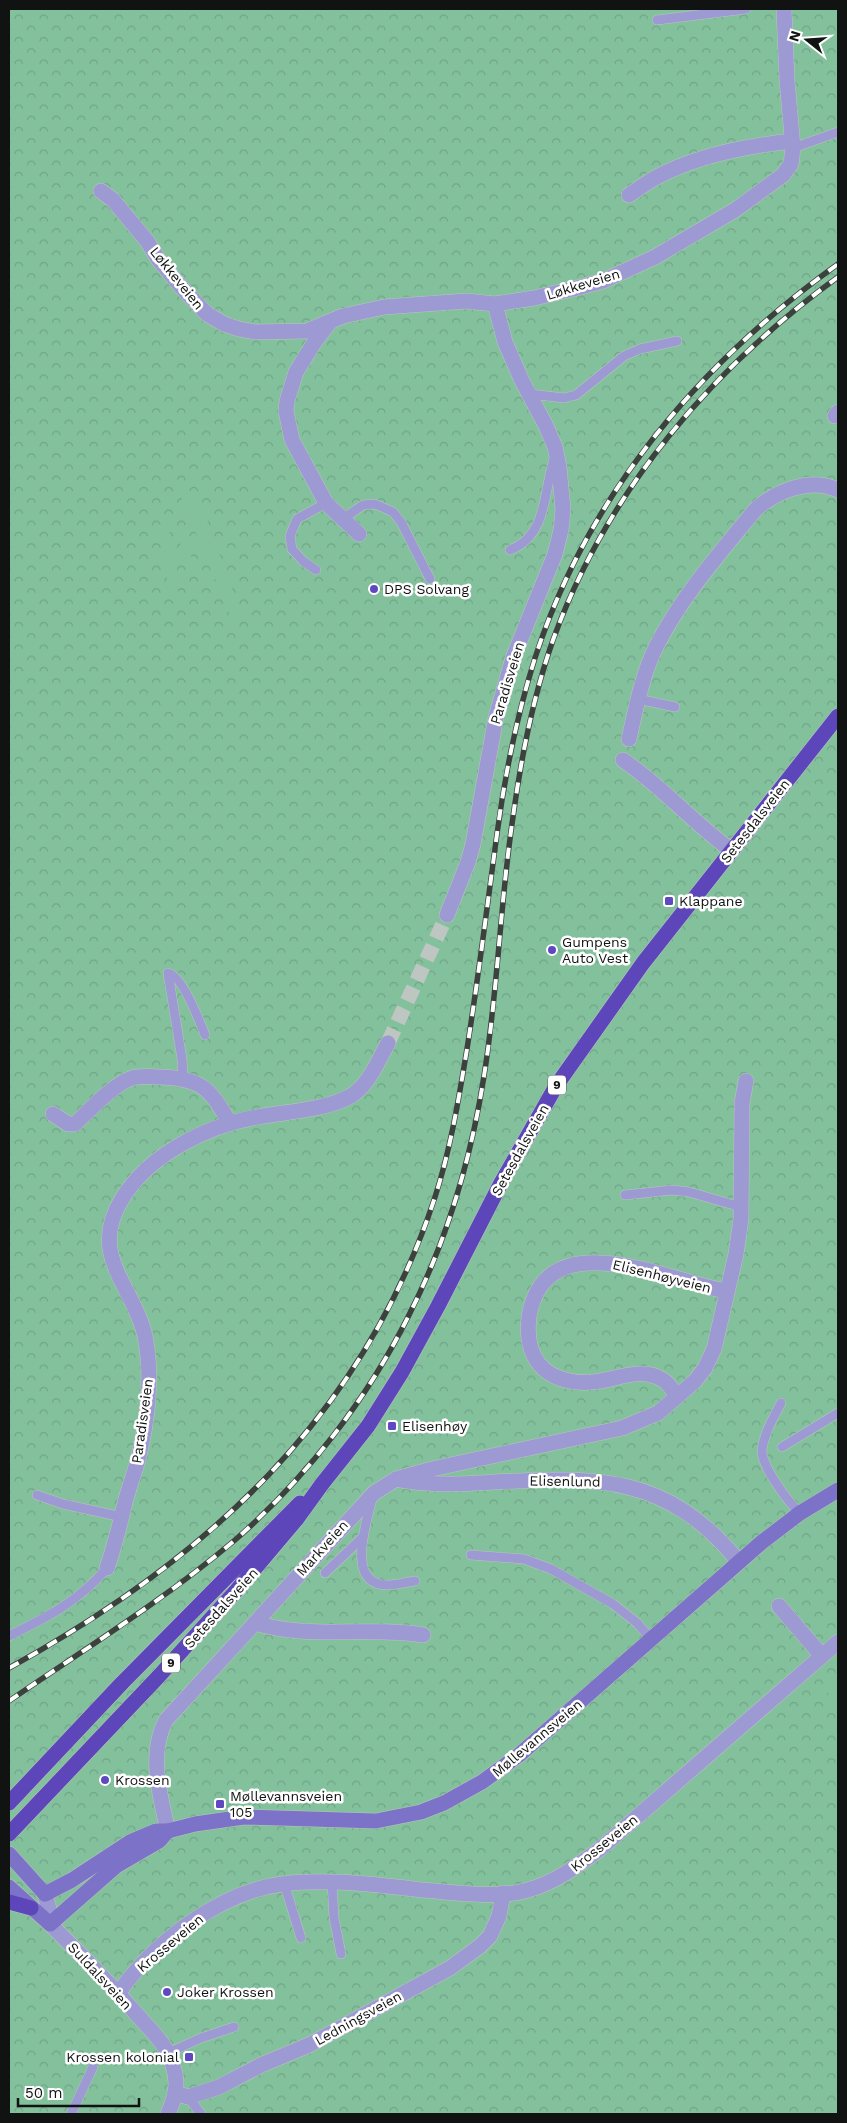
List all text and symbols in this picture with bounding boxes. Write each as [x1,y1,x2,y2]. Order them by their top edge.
north arrow [782,15,832,65]
text: N [785,29,804,43]
street label: Løkkeveien [147,243,207,313]
street label: Løkkeveien [544,265,622,303]
place label: DPS Solvang [384,581,469,597]
marker: DPS Solvang [368,583,380,595]
street label: Paradisveien [487,640,527,726]
street label: Setesdalsveien [717,776,793,866]
place label: Klappane [679,893,743,909]
marker: Klappane [663,895,675,907]
place label: Gumpens Auto Vest [562,934,628,966]
marker: Gumpens Auto Vest [546,944,558,956]
road number: 9 [548,1076,566,1094]
street label: Setesdalsveien [488,1101,552,1199]
street label: Elisenhøyveien [611,1256,713,1296]
street label: Paradisveien [128,1378,156,1464]
place label: Elisenhøy [402,1418,468,1434]
marker: Elisenhøy [386,1420,398,1432]
street label: Elisenlund [529,1472,601,1490]
street label: Markveien [293,1517,351,1579]
street label: Setesdalsveien [181,1565,261,1651]
road number: 9 [162,1654,180,1672]
street label: Møllevannsveien [489,1696,585,1780]
place label: Krossen [115,1772,170,1788]
marker: Krossen [99,1774,111,1786]
place label: Møllevannsveien 105 [230,1788,342,1820]
marker: Møllevannsveien 105 [214,1798,226,1810]
street label: Krosseveien [567,1811,641,1875]
street label: Krosseveien [134,1911,206,1975]
street label: Suldalsveien [65,1939,135,2013]
place label: Joker Krossen [177,1984,274,2000]
marker: Joker Krossen [161,1986,173,1998]
street label: Ledningsveien [312,1988,404,2048]
place label: Krossen kolonial [66,2049,180,2065]
marker: Krossen kolonial [183,2051,195,2063]
scale bar [18,2076,139,2108]
text: 50 m [25,2084,62,2102]

